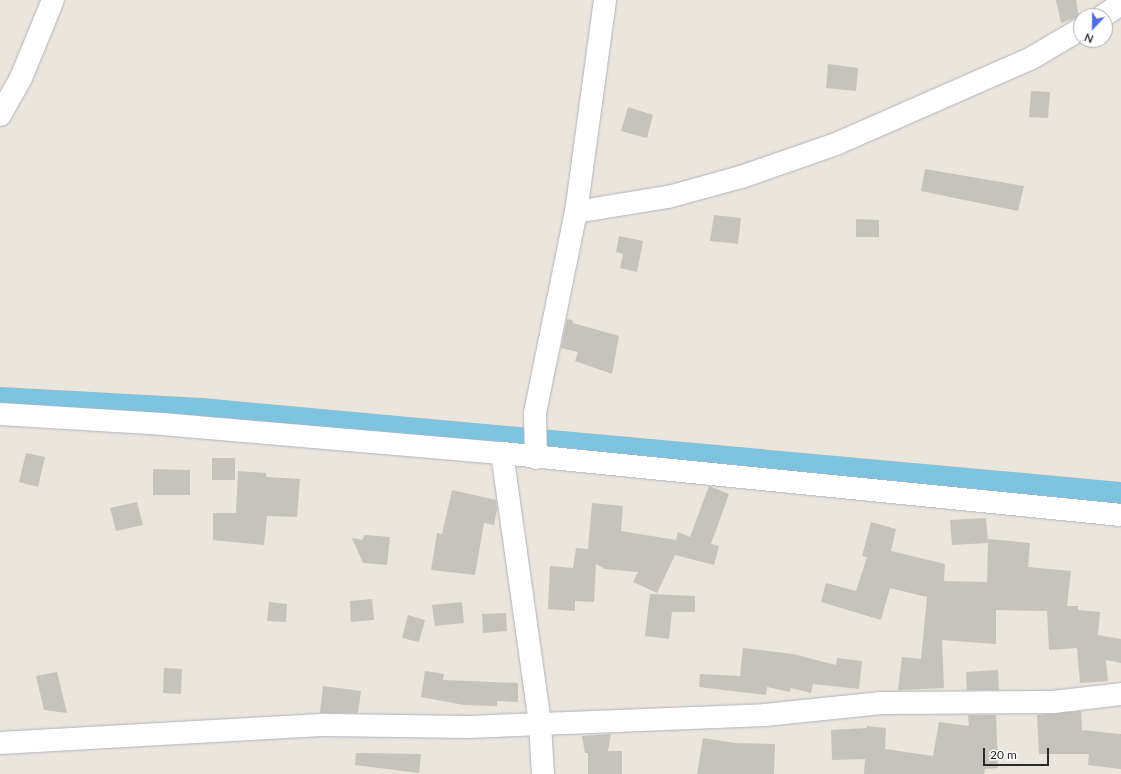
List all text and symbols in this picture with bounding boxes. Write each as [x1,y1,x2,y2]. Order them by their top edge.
north arrow [1073,8,1113,48]
text: N [1082,31,1095,46]
scale bar [985,740,1051,766]
text: 20 m [990,747,1017,762]

